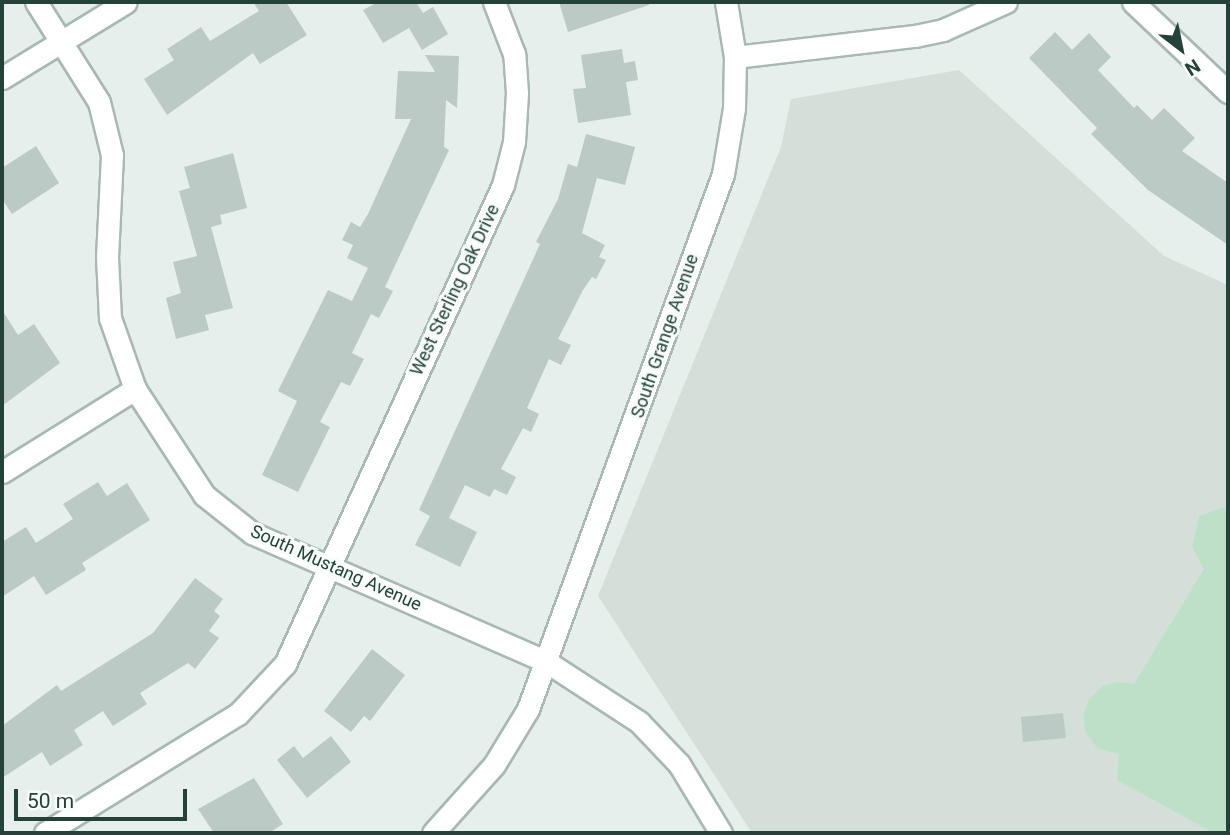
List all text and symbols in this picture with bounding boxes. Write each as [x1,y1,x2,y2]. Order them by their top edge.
north arrow [1146,14,1216,84]
text: N [1181,54,1204,81]
street label: West Sterling Oak Drive [406,201,504,379]
street label: South Grange Avenue [627,251,703,421]
street label: South Mustang Avenue [247,520,425,616]
scale bar [18,776,191,820]
text: 50 m [27,789,74,813]

